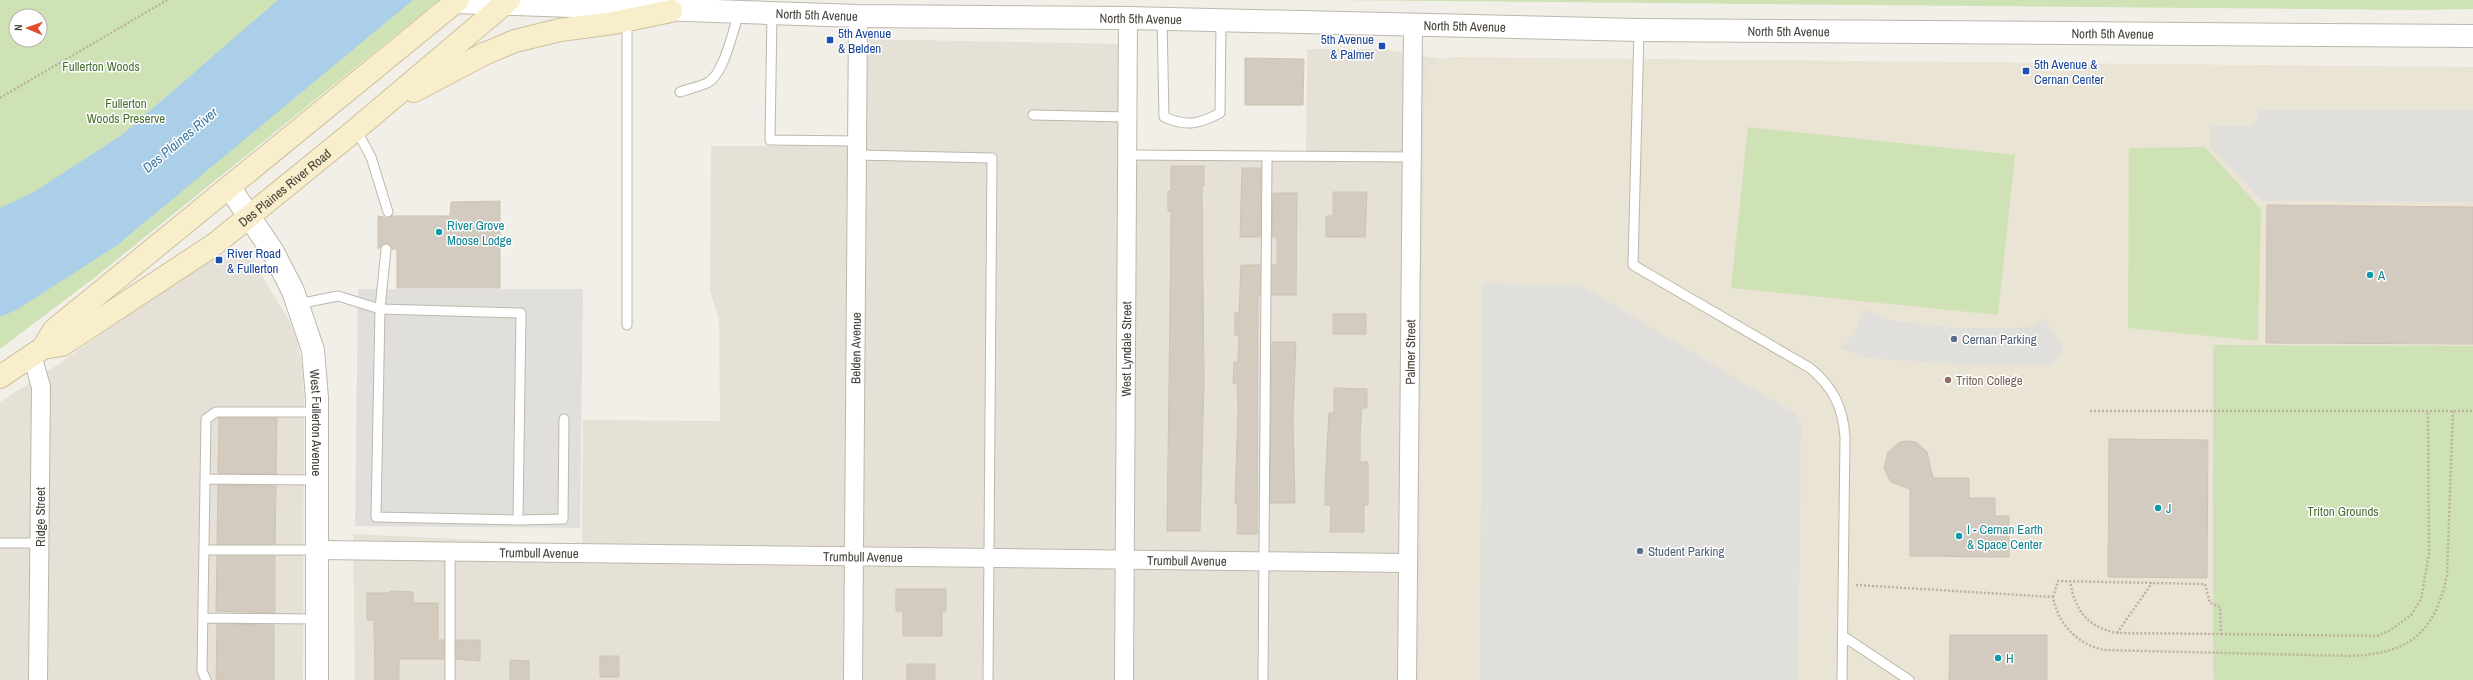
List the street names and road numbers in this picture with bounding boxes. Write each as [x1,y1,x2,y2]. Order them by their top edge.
street label: North 5th Avenue [775,5,858,25]
street label: North 5th Avenue [1100,10,1182,28]
street label: North 5th Avenue [1423,17,1506,36]
street label: North 5th Avenue [1747,23,1830,40]
street label: North 5th Avenue [2071,25,2154,43]
street label: Des Plaines River Road [235,145,335,231]
street label: West Lyndale Street [1118,301,1135,397]
street label: Belden Avenue [847,312,865,384]
street label: Palmer Street [1402,319,1419,385]
street label: West Fullerton Avenue [306,368,325,476]
street label: Ridge Street [32,487,49,547]
street label: Trumbull Avenue [499,544,579,562]
street label: Trumbull Avenue [823,548,903,566]
street label: Trumbull Avenue [1147,552,1227,570]

